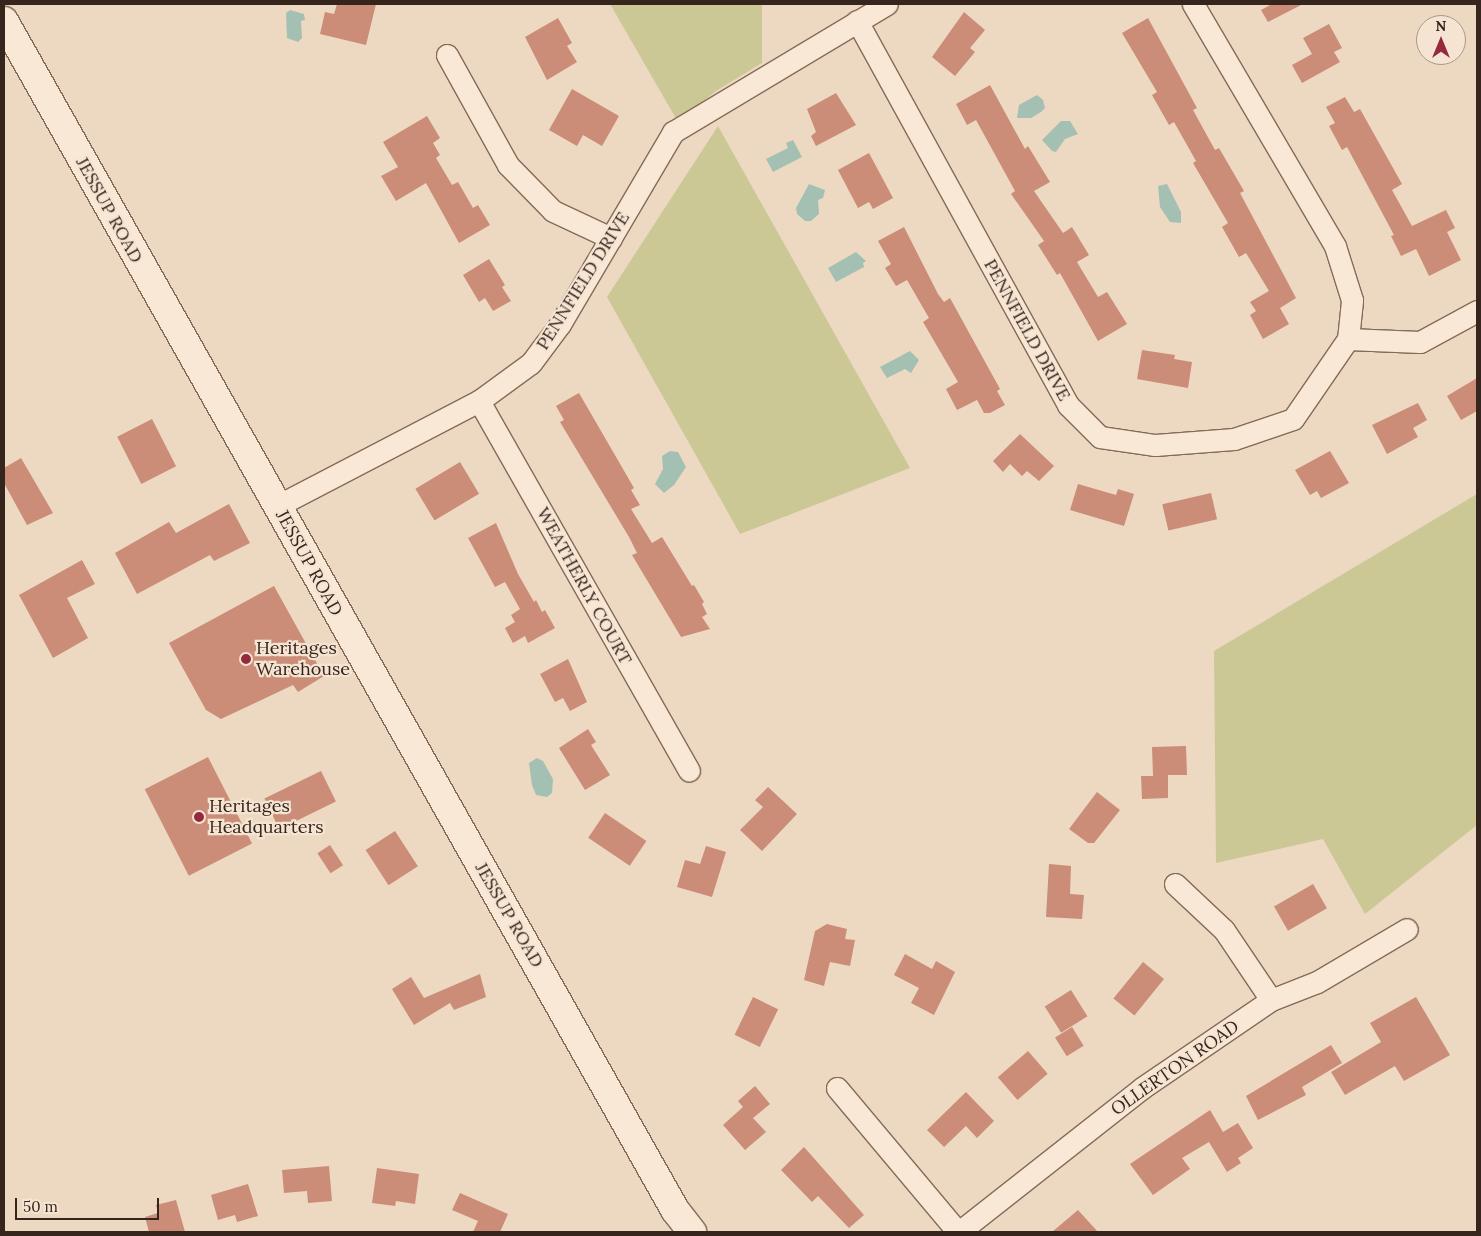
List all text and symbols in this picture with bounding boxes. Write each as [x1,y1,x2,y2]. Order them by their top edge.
north arrow [1416,15,1466,65]
text: N [1436,17,1446,35]
street label: JESSUP ROAD [71,153,147,267]
street label: PENNFIELD DRIVE [532,208,634,354]
street label: PENNFIELD DRIVE [979,255,1075,405]
street label: WEATHERLY COURT [532,504,636,668]
street label: JESSUP ROAD [271,506,347,620]
place label: Heritages Warehouse [256,638,350,681]
marker: Heritages Warehouse [240,653,252,665]
place label: Heritages Headquarters [209,796,324,839]
marker: Heritages Headquarters [193,811,205,823]
street label: JESSUP ROAD [470,859,548,971]
street label: OLLERTON ROAD [1107,1016,1243,1120]
scale bar [18,1188,161,1220]
text: 50 m [23,1197,58,1216]

